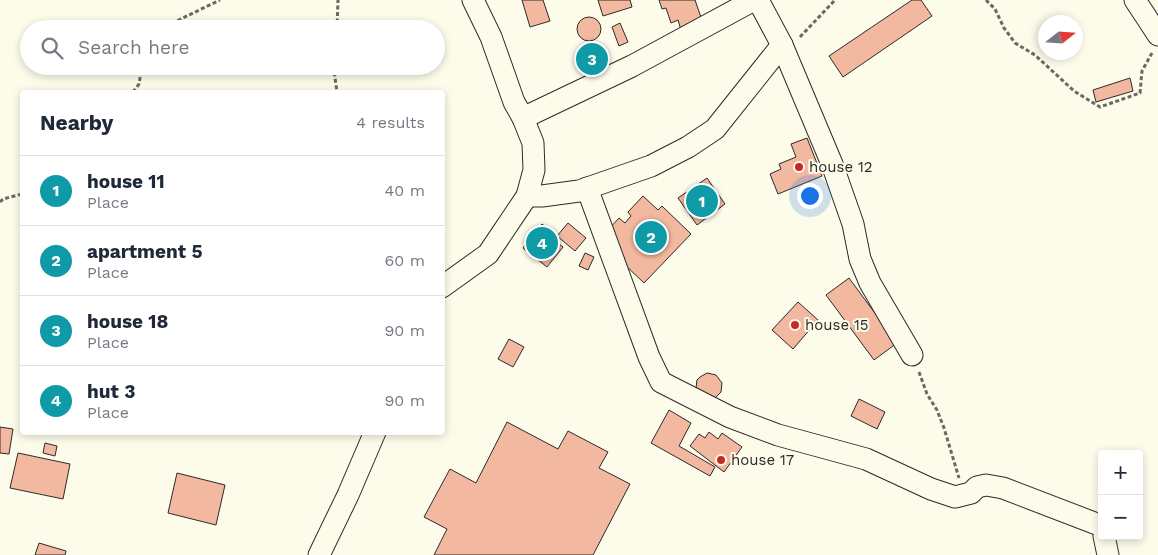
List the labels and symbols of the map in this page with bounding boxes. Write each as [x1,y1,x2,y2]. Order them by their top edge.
north arrow [1038,15,1083,60]
pin: 3 [576,40,608,78]
place label: house 12 [809,158,873,176]
marker: house 12 [793,161,805,173]
pin: 1 [686,182,718,220]
your location [797,183,823,209]
pin: 2 [635,218,667,256]
pin: 4 [526,224,558,262]
place label: house 15 [805,316,869,334]
marker: house 15 [789,319,801,331]
place label: house 17 [731,451,794,469]
marker: house 17 [715,454,727,466]

